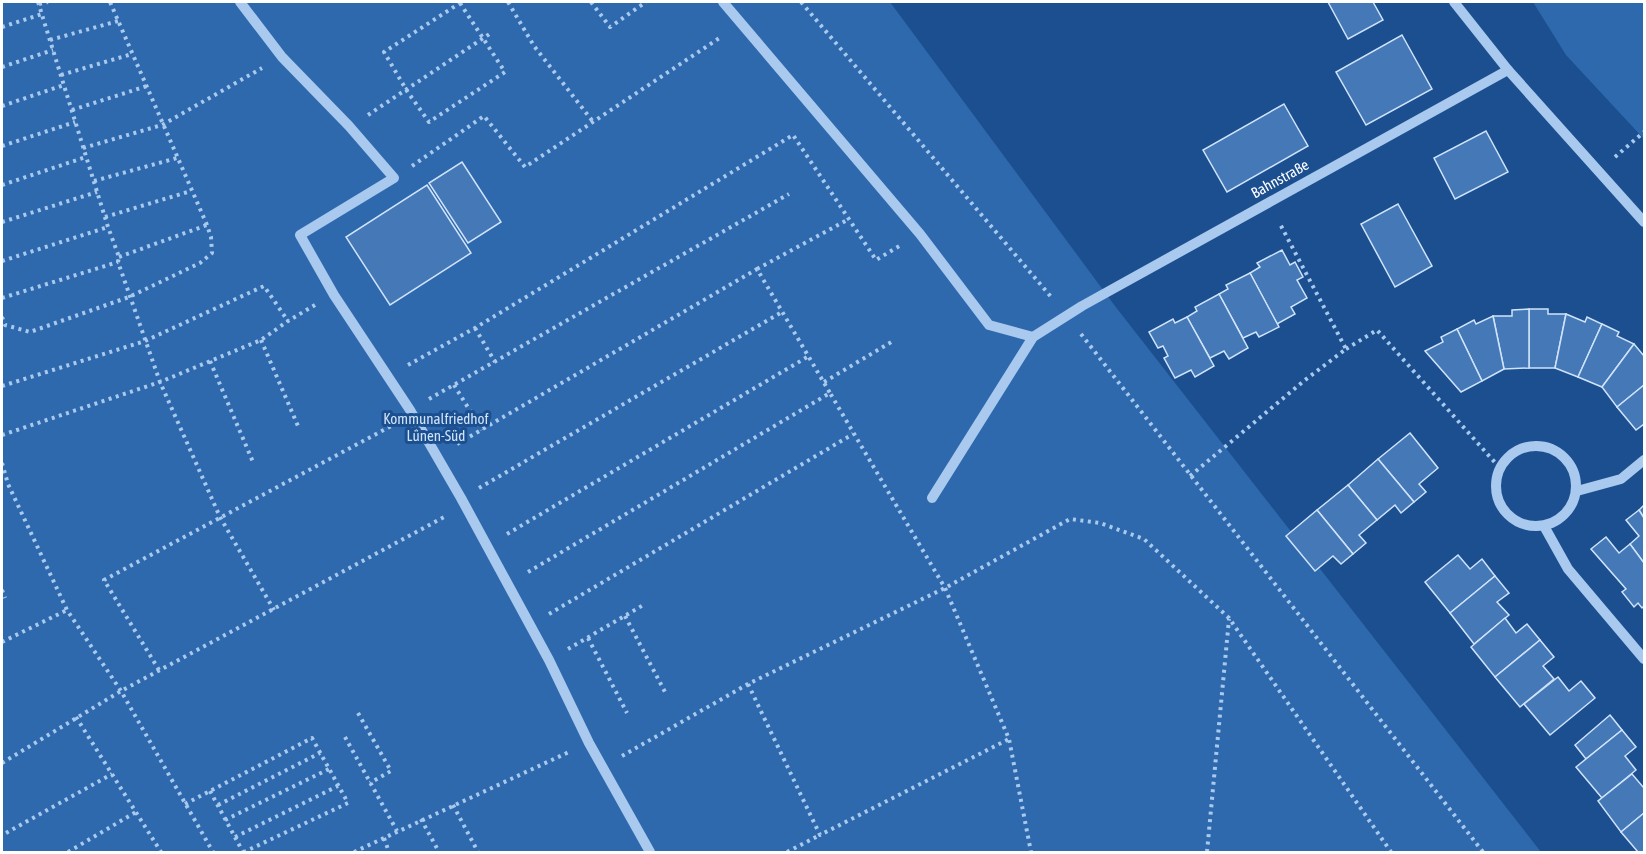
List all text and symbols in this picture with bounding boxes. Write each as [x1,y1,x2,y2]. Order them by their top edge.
street label: Bahnstraße [1248,156,1312,201]
park label: Kommunalfriedhof Lünen-Süd [383,410,489,444]

